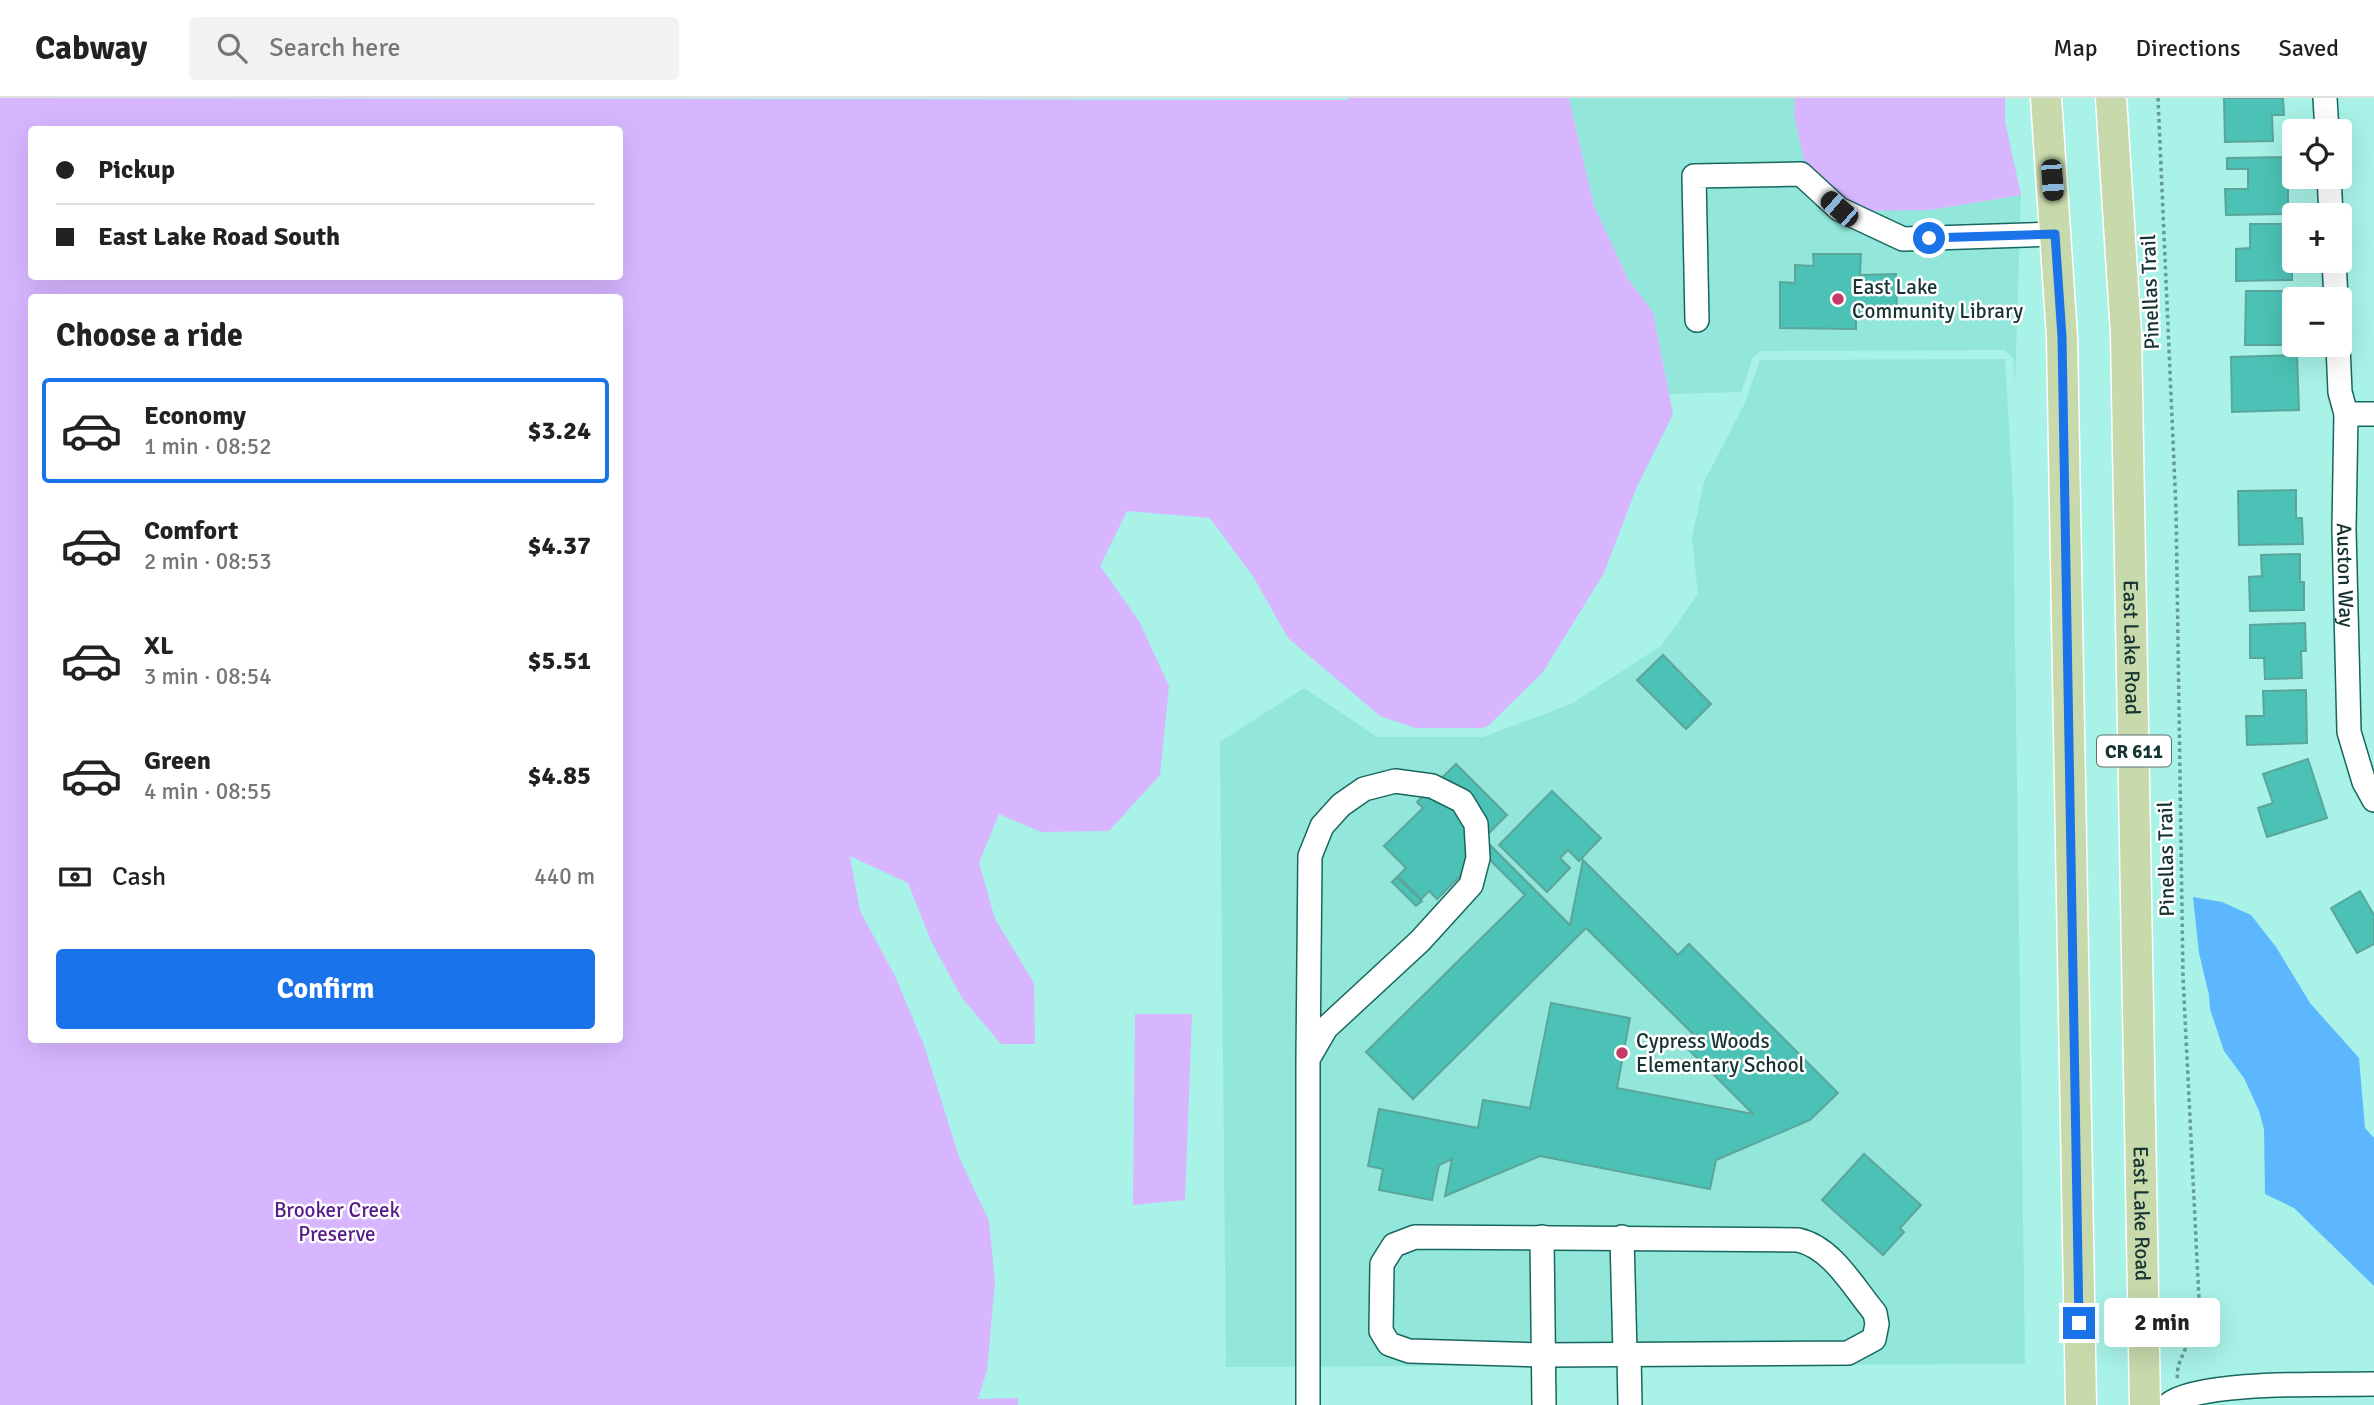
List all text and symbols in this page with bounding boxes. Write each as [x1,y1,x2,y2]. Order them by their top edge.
search box [189,17,679,80]
text: Cabway [35,28,147,69]
icon: search [213,29,251,67]
text: Search here [269,32,400,64]
text: Map [2053,33,2098,63]
text: Directions [2136,33,2241,63]
text: Saved [2279,33,2339,63]
map controls [2282,119,2352,357]
button: locate [2282,119,2352,189]
text: Pickup [98,154,175,186]
car [2041,158,2064,202]
car [1817,187,1862,231]
button: + [2282,203,2352,273]
text: East Lake Road South [98,221,340,253]
route start [1913,222,1945,254]
street label: Pinellas Trail [2135,234,2165,350]
place label: East Lake Community Library [1852,274,2023,324]
button: − [2282,287,2352,357]
marker: East Lake Community Library [1830,291,1846,307]
text: Choose a ride [56,316,243,355]
icon: car [60,399,123,462]
text: Economy [144,400,246,432]
text: $3.24 [527,415,591,447]
text: 1 min · 08:52 [144,432,272,461]
icon: car [60,514,123,577]
text: Comfort [144,515,238,547]
street label: Auston Way [2331,522,2359,628]
text: $4.37 [527,530,591,562]
text: 2 min · 08:53 [144,547,272,576]
street label: East Lake Road [2117,580,2146,715]
icon: car [60,629,123,692]
text: XL [144,630,174,662]
text: $5.51 [527,645,591,677]
text: 3 min · 08:54 [144,662,272,691]
road number: CR 611 [2097,736,2171,766]
icon: car [60,744,123,807]
text: Green [144,745,211,777]
text: $4.85 [527,760,591,792]
text: 4 min · 08:55 [144,777,272,806]
street label: Pinellas Trail [2152,801,2180,917]
icon: cash [56,858,94,896]
text: Cash [112,861,166,893]
text: 440 m [534,862,595,891]
button: Confirm [56,949,595,1029]
place label: Cypress Woods Elementary School [1636,1028,1805,1078]
marker: Cypress Woods Elementary School [1614,1045,1630,1061]
street label: East Lake Road [2127,1146,2156,1281]
park label: Brooker Creek Preserve [274,1197,401,1247]
callout: 2 min [2104,1298,2219,1348]
route end [2063,1307,2095,1339]
text: 2 min [2134,1308,2190,1337]

